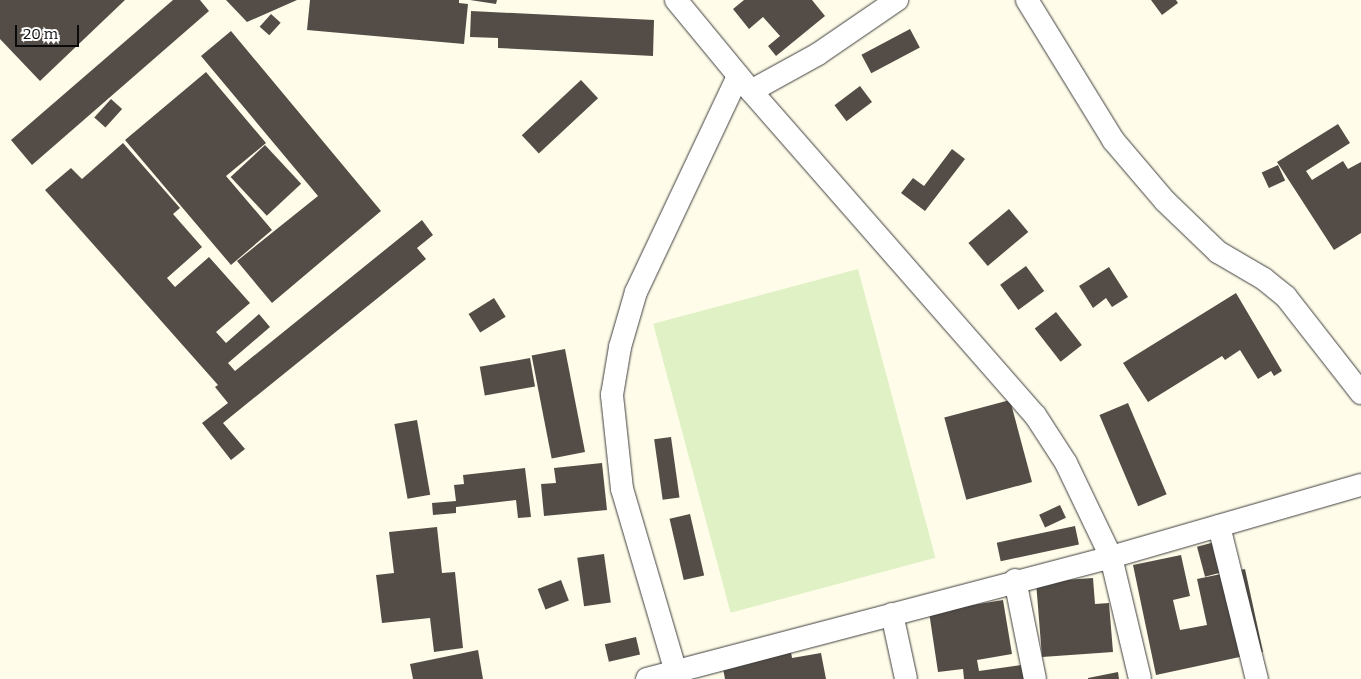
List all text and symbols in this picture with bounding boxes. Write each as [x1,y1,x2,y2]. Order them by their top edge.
scale bar [18,15,81,47]
text: 20 m [23,25,58,43]

